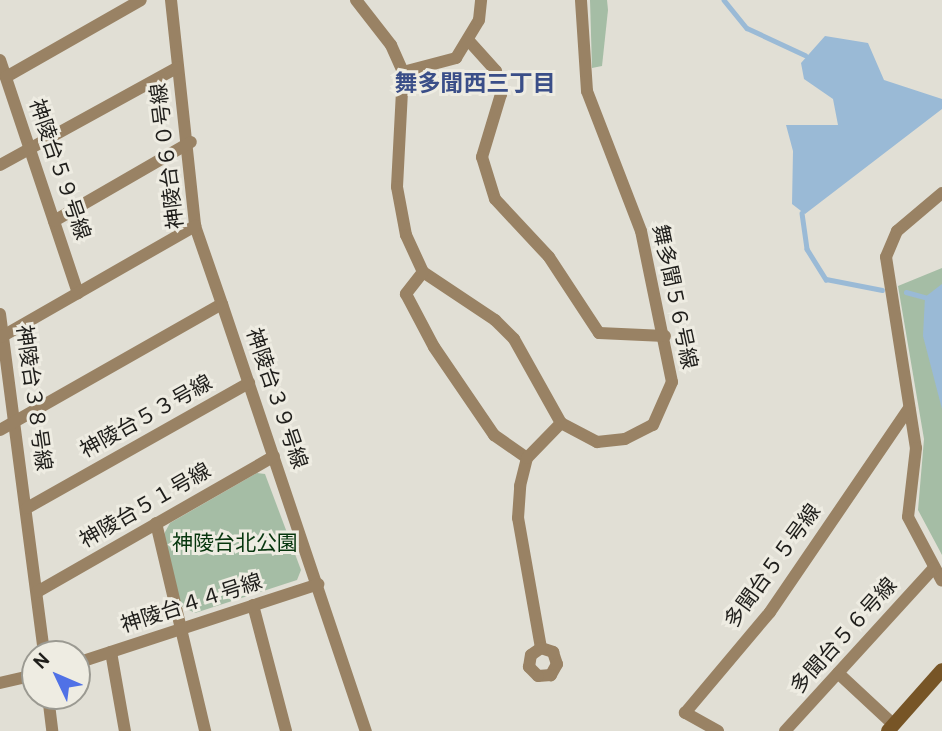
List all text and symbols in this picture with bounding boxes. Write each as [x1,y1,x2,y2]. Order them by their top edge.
district label: 舞多聞西三丁目 [395,72,555,100]
street label: 神陵台６０号線 [148,82,190,230]
street label: 神陵台５９号線 [22,96,94,244]
street label: 舞多聞５６号線 [645,222,701,372]
street label: 神陵台３８号線 [9,323,55,473]
street label: 神陵台３９号線 [239,325,311,473]
street label: 神陵台５３号線 [77,371,217,465]
street label: 神陵台５１号線 [76,459,216,555]
street label: 多聞台５５号線 [721,500,827,634]
park label: 神陵台北公園 [172,532,298,558]
street label: 神陵台４４号線 [118,570,266,640]
street label: 多聞台５６号線 [786,574,904,700]
north arrow [21,640,91,710]
text: N [29,649,56,675]

